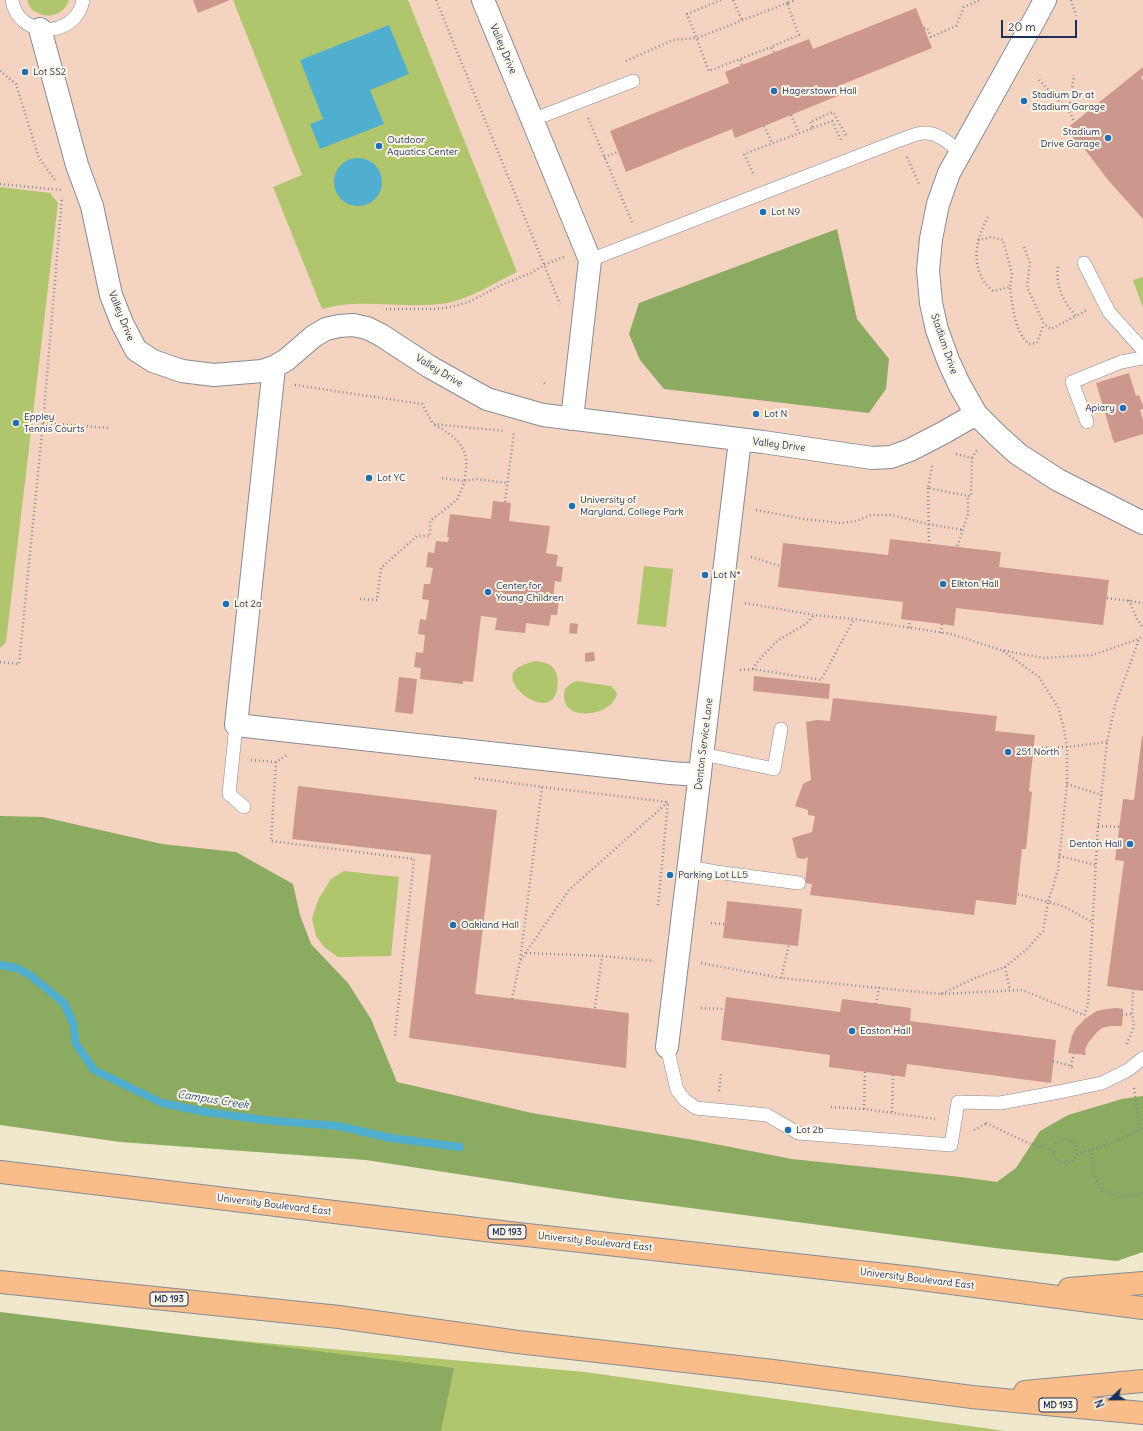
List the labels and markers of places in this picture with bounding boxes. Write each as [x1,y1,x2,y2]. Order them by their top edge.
place label: Lot SS2 [33,66,66,78]
marker: Lot SS2 [20,67,30,77]
place label: Hagerstown Hall [782,85,857,97]
marker: Hagerstown Hall [769,86,779,96]
place label: Stadium Dr at Stadium Garage [1032,89,1105,112]
marker: Stadium Dr at Stadium Garage [1019,96,1029,106]
place label: Stadium Drive Garage [1040,126,1100,150]
marker: Stadium Drive Garage [1103,133,1113,143]
place label: Outdoor Aquatics Center [387,134,458,158]
marker: Outdoor Aquatics Center [374,141,384,151]
place label: Lot N9 [771,206,800,218]
marker: Lot N9 [758,207,768,217]
place label: Apiary [1085,402,1115,414]
marker: Apiary [1118,403,1128,413]
place label: Lot N [764,408,788,420]
marker: Lot N [751,409,761,419]
place label: Eppley Tennis Courts [24,411,85,434]
marker: Eppley Tennis Courts [11,418,21,428]
place label: Lot YC [377,472,406,484]
marker: Lot YC [364,473,374,483]
place label: University of Maryland, College Park [580,494,684,518]
marker: University of Maryland, College Park [567,501,577,511]
place label: Lot N* [713,569,741,581]
marker: Lot N* [700,570,710,580]
place label: Elkton Hall [951,578,999,590]
marker: Elkton Hall [938,579,948,589]
place label: Center for Young Children [496,580,564,604]
marker: Center for Young Children [483,587,493,597]
place label: Lot 2a [234,598,262,610]
marker: Lot 2a [221,599,231,609]
place label: 251 North [1016,746,1059,758]
marker: 251 North [1003,747,1013,757]
place label: Denton Hall [1069,838,1122,850]
marker: Denton Hall [1125,839,1135,849]
place label: Parking Lot LL5 [678,869,748,881]
marker: Parking Lot LL5 [665,870,675,880]
place label: Oakland Hall [461,919,519,931]
marker: Oakland Hall [448,920,458,930]
place label: Easton Hall [860,1025,911,1037]
marker: Easton Hall [847,1026,857,1036]
place label: Lot 2b [796,1124,824,1136]
marker: Lot 2b [783,1125,793,1135]

